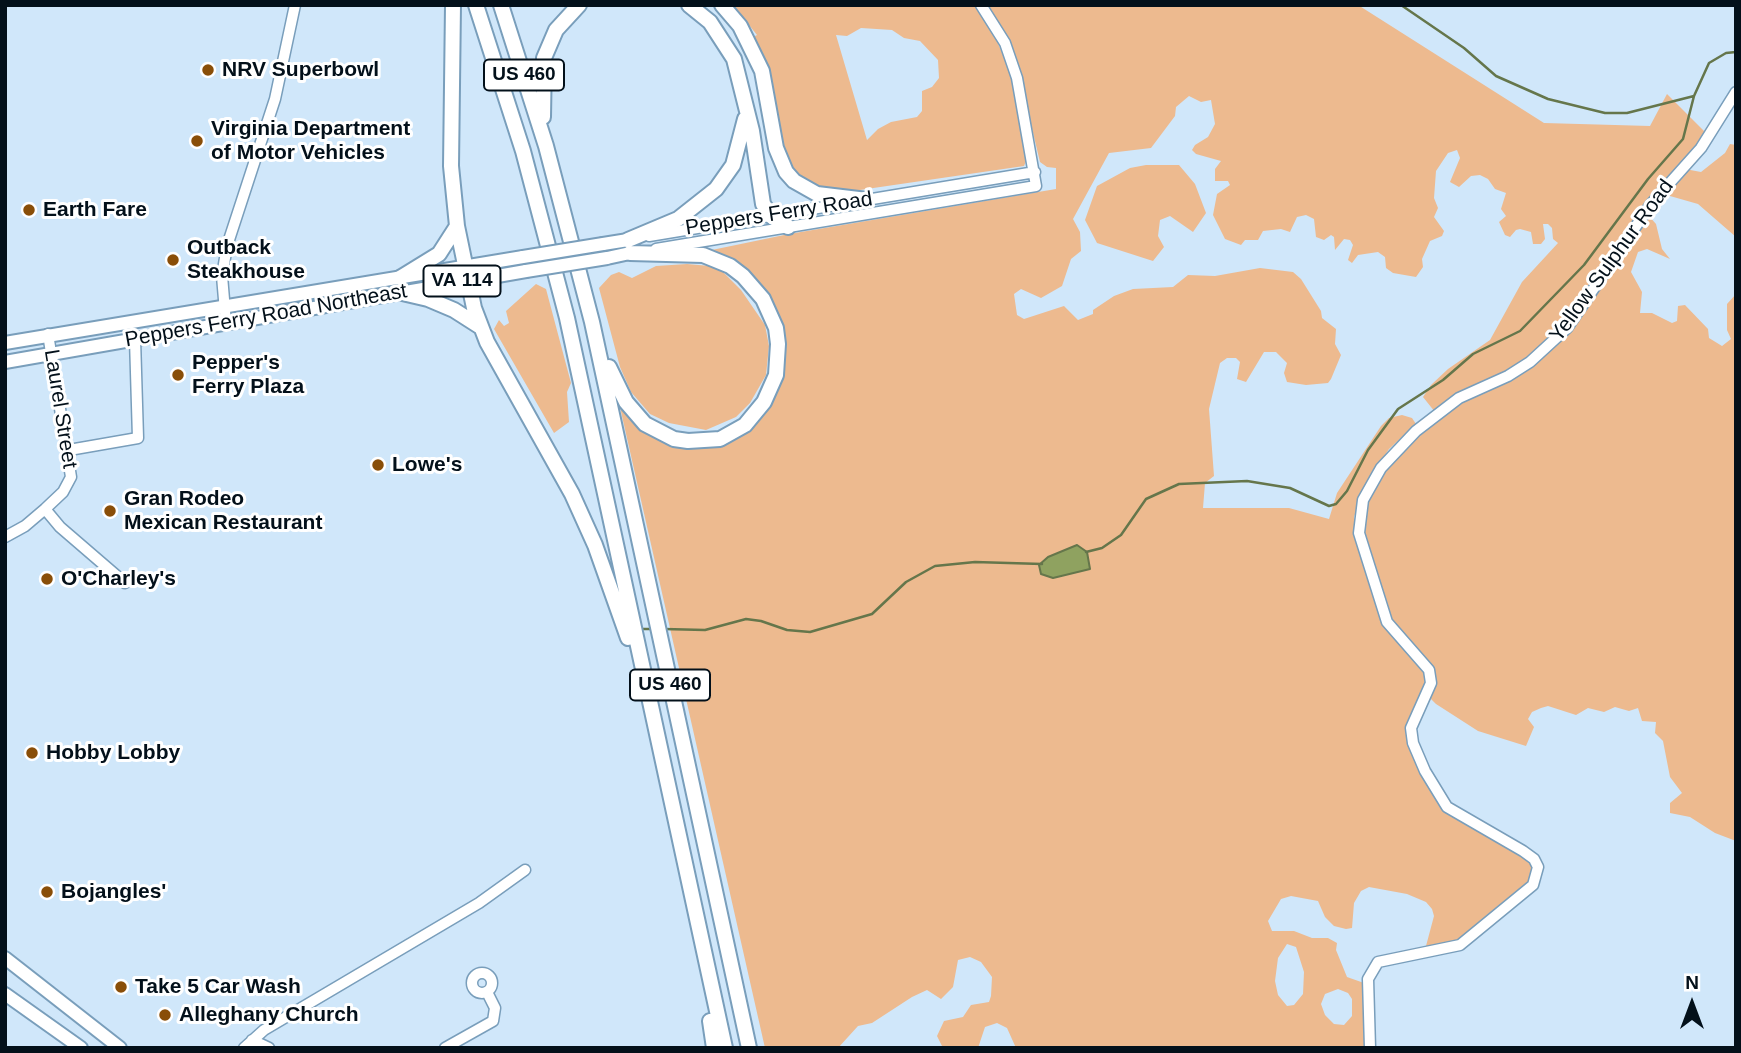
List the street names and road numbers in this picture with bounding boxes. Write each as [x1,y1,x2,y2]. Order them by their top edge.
road number: US 460 [484,60,564,90]
street label: Yellow Sulphur Road [1545,175,1679,347]
street label: Peppers Ferry Road [684,187,874,241]
road number: VA 114 [424,266,500,296]
street label: Peppers Ferry Road Northeast [123,279,409,353]
street label: Laurel Street [38,348,82,470]
road number: US 460 [630,670,710,700]

